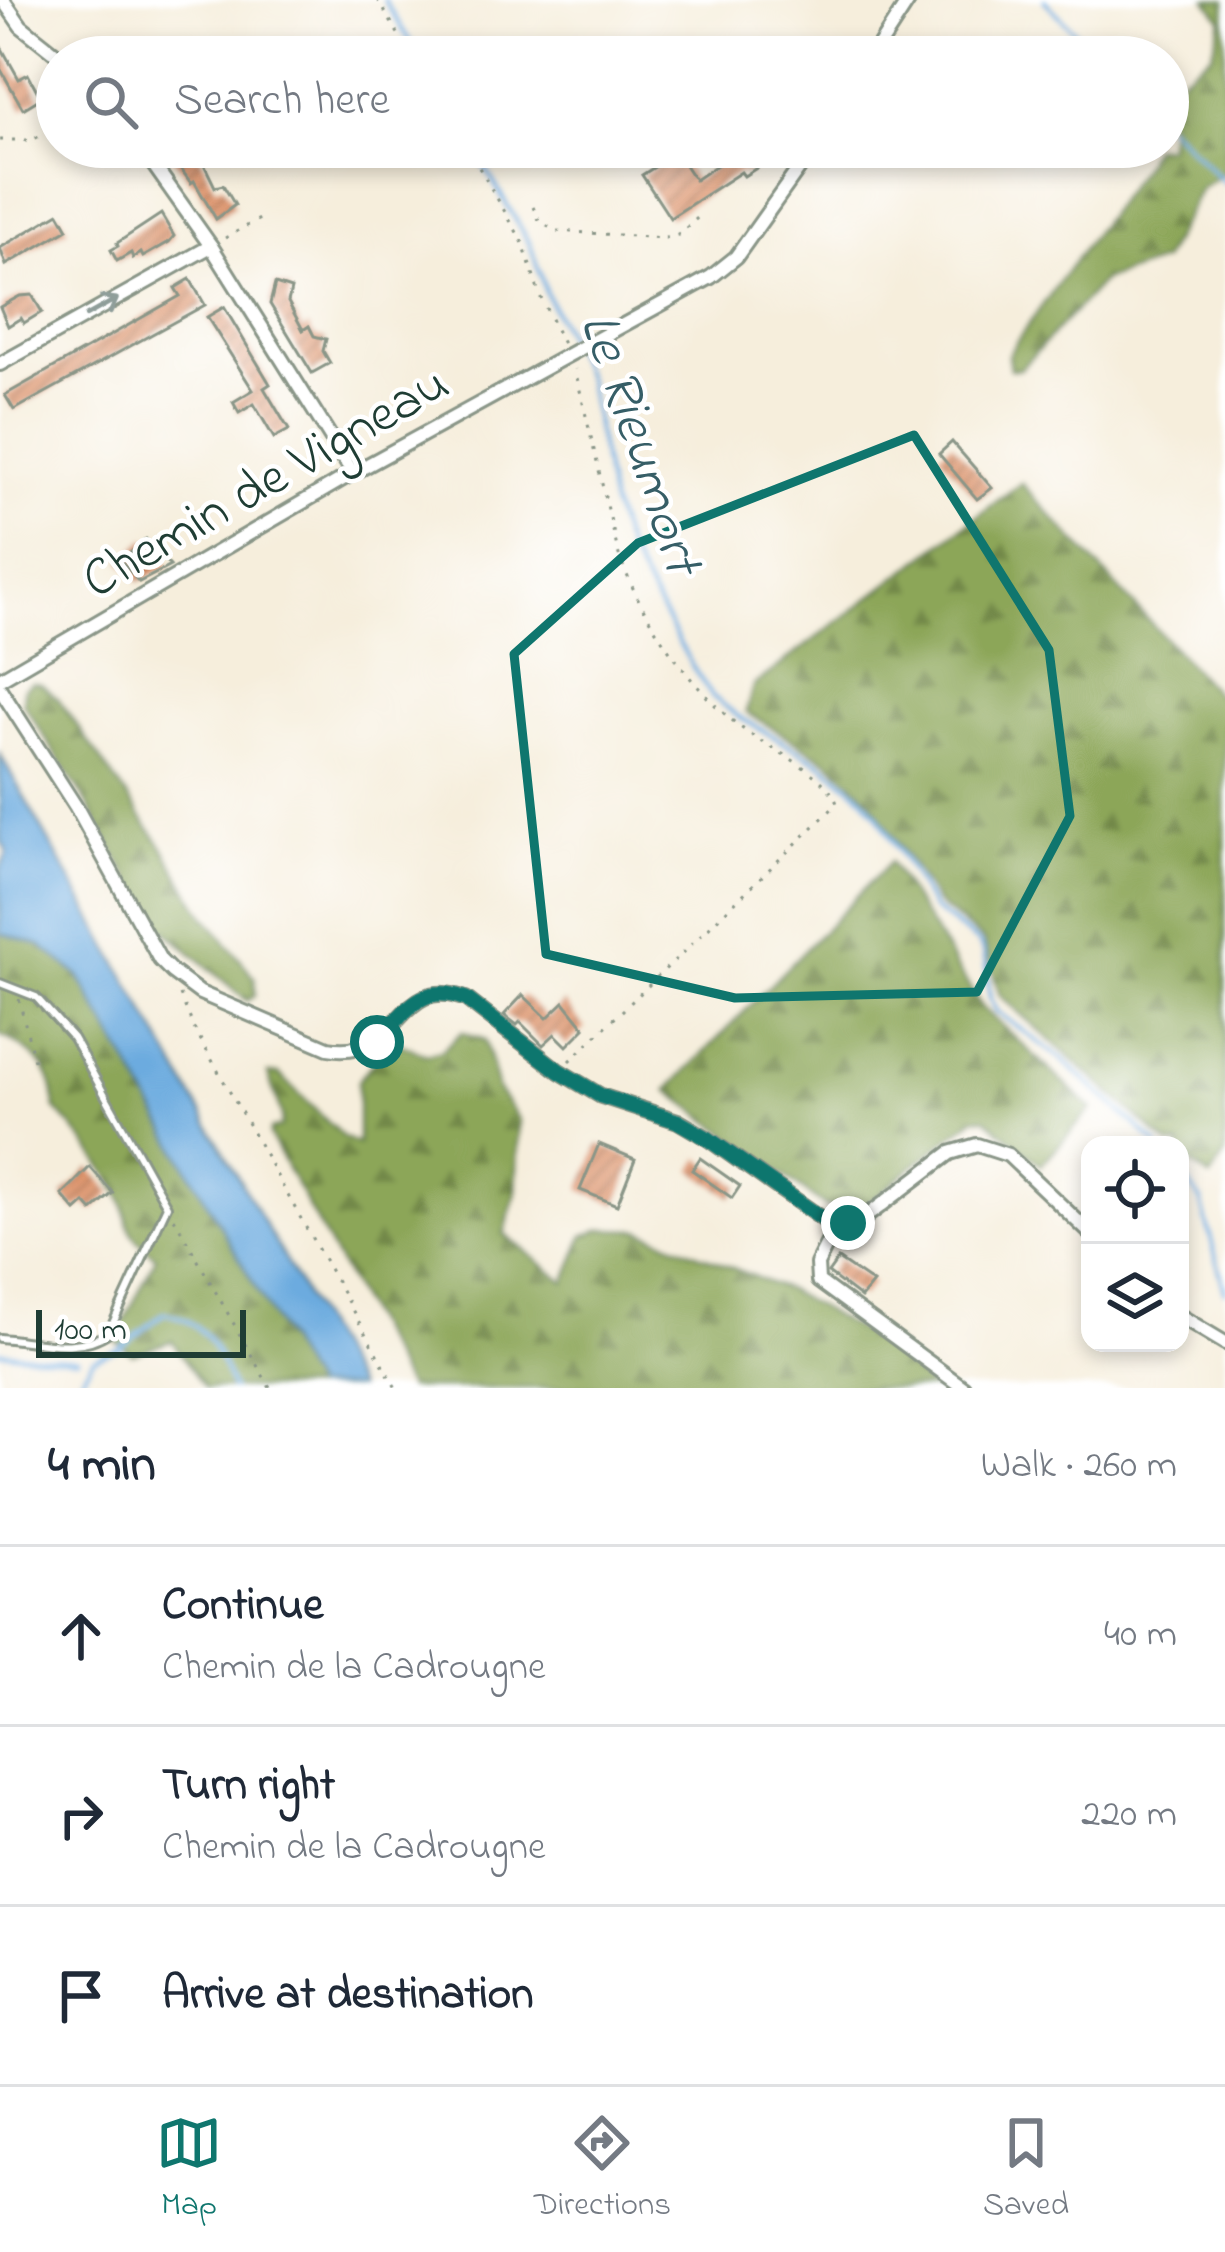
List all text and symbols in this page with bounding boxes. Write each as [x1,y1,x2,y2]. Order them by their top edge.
search box [36,36,1189,168]
icon: search [78,69,144,135]
text: Search here [174,69,390,135]
one-way arrow [84,295,119,319]
water label: Le Rieumort [554,302,723,590]
street label: Chemin de Vigneau [69,347,465,622]
route start [350,1015,404,1069]
map controls [1081,1136,1189,1352]
button: locate [1081,1136,1189,1244]
route end [821,1196,875,1250]
button: layers [1081,1244,1189,1352]
scale bar [36,1304,246,1357]
text: 100 m [54,1307,127,1355]
text: 4 min [48,1429,156,1504]
text: Walk · 260 m [981,1438,1177,1495]
text: Continue [162,1574,323,1640]
icon: ahead [48,1603,114,1669]
text: 40 m [1104,1607,1177,1664]
text: Chemin de la Cadrougne [162,1640,545,1697]
text: Turn right [162,1754,335,1820]
icon: right [48,1783,114,1849]
text: 220 m [1081,1787,1177,1844]
text: Chemin de la Cadrougne [162,1820,545,1877]
icon: arrive [48,1963,114,2029]
text: Arrive at destination [162,1963,533,2029]
tab: Map [156,2110,222,2230]
tab: Directions [534,2110,671,2230]
tab: Saved [983,2110,1069,2230]

